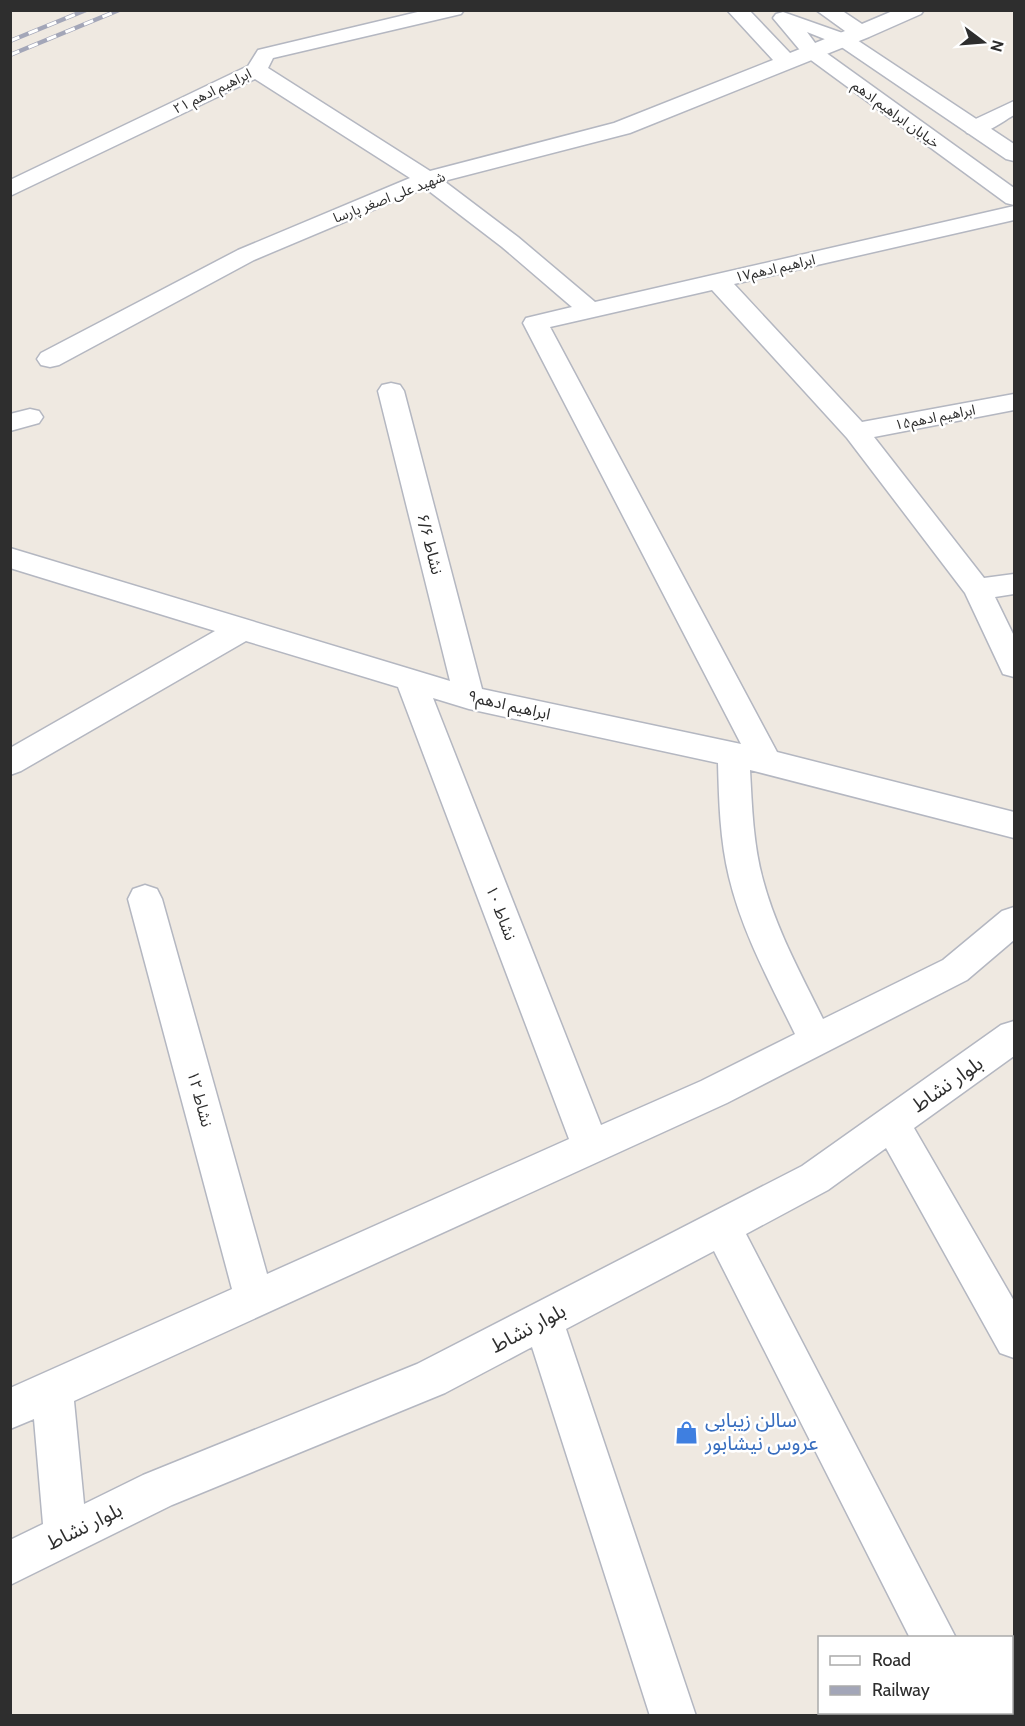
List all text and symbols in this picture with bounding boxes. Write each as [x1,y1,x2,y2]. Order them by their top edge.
north arrow [953,12,1013,72]
text: N [986,38,1008,54]
street label: ابراهیم ادهم ۲۱ [170,64,255,120]
street label: خیابان ابراهیم ادهم [847,76,943,153]
street label: شهید علی اصغر پارسا [330,167,448,228]
street label: ابراهیم ادهم۱۷ [733,250,817,288]
street label: ابراهیم ادهم۱۵ [893,400,977,436]
street label: نشاط ۶/۶ [413,511,447,577]
street label: ابراهیم ادهم۹ [465,686,552,727]
street label: نشاط ۱۰ [482,883,520,943]
street label: بلوار نشاط [907,1051,987,1117]
street label: نشاط ۱۲ [183,1069,217,1129]
street label: بلوار نشاط [486,1298,570,1358]
place label: سالن زیبایی عروس نیشابور [704,1408,818,1455]
shop icon: سالن زیبایی عروس نیشابور [674,1419,700,1445]
street label: بلوار نشاط [42,1497,126,1555]
legend [818,1636,1013,1714]
text: Road [872,1649,911,1671]
text: Railway [872,1679,930,1701]

